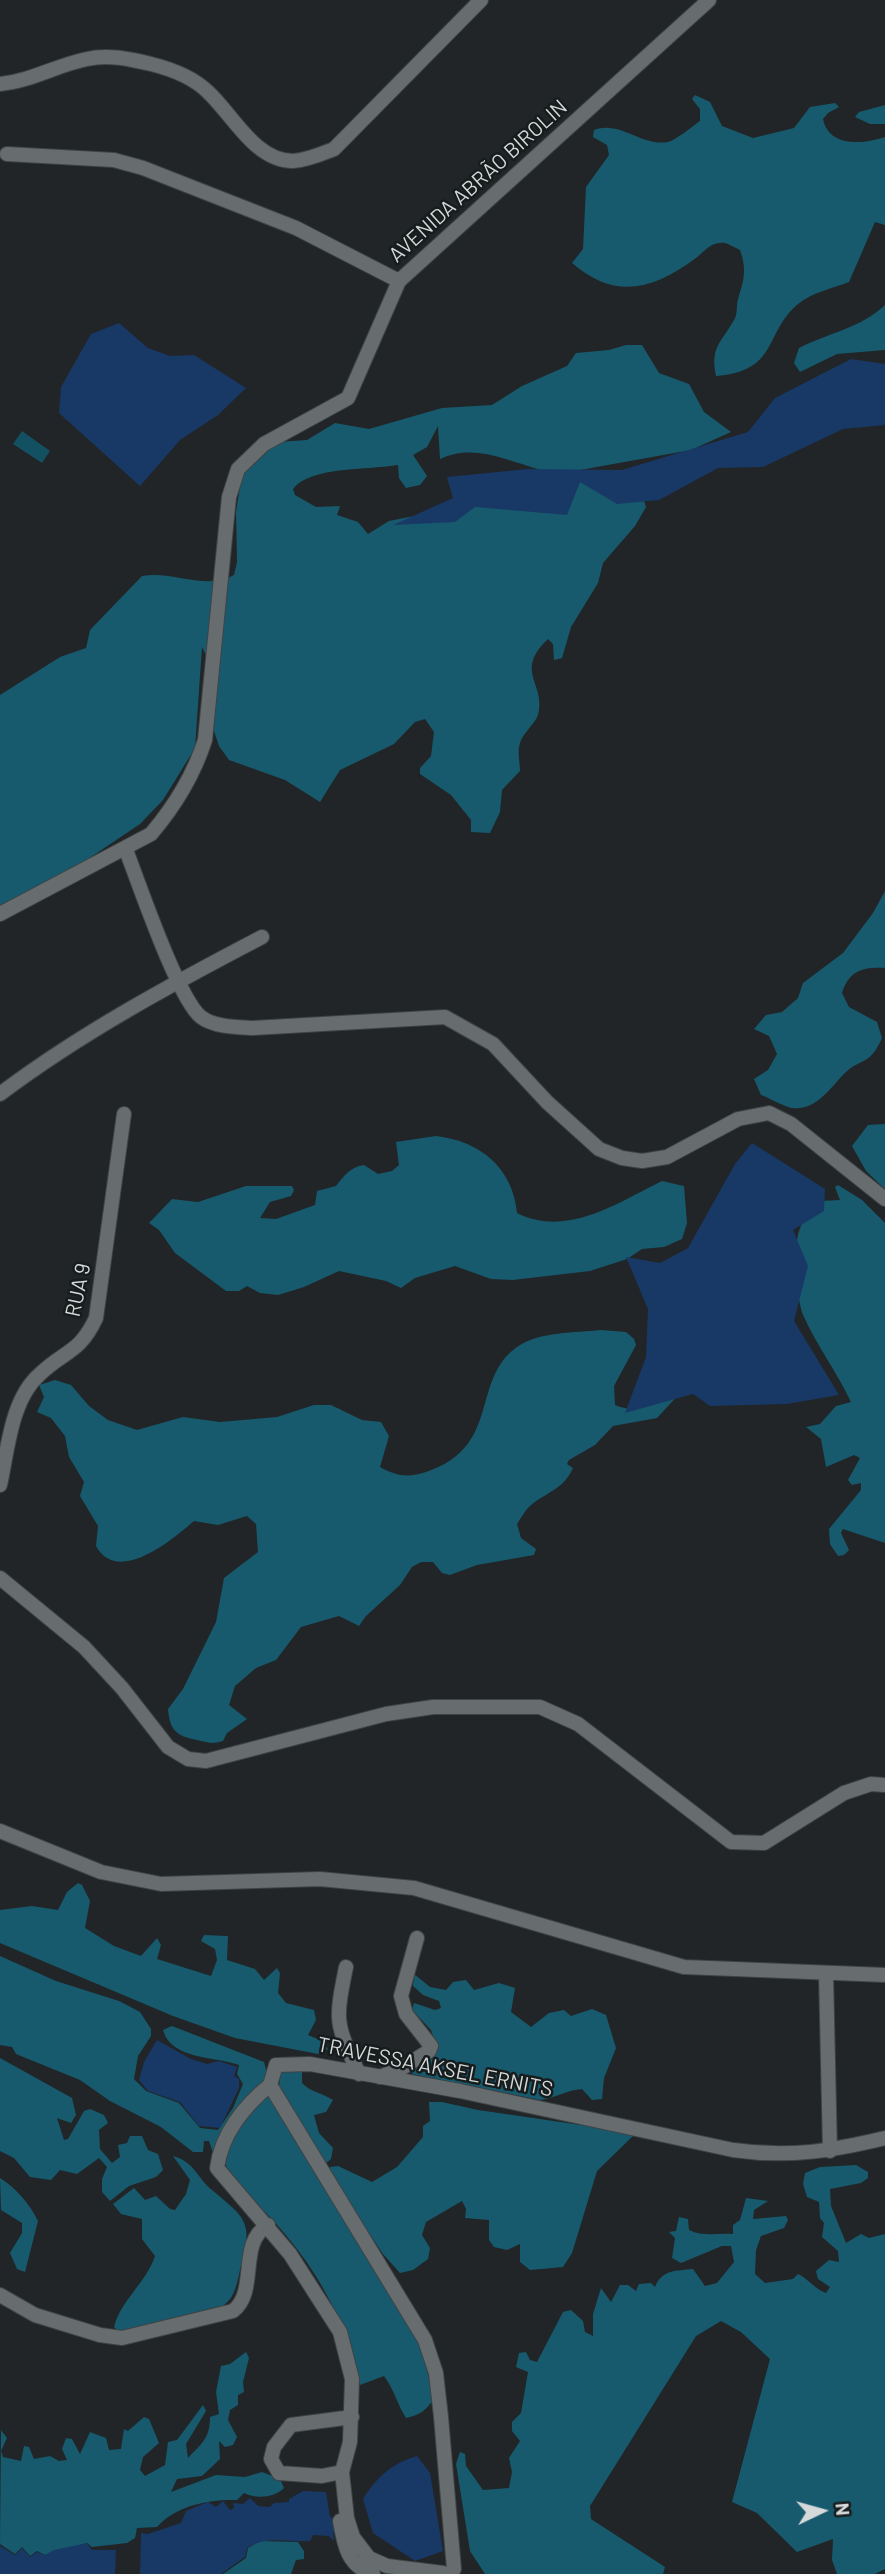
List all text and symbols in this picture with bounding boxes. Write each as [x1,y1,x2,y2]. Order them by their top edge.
street label: AVENIDA ABRÃO BIROLIN [384,94,572,268]
street label: RUA 9 [60,1261,96,1319]
street label: TRAVESSA AKSEL ERNITS [315,2032,555,2102]
north arrow [787,2476,857,2546]
text: N [831,2502,855,2516]

